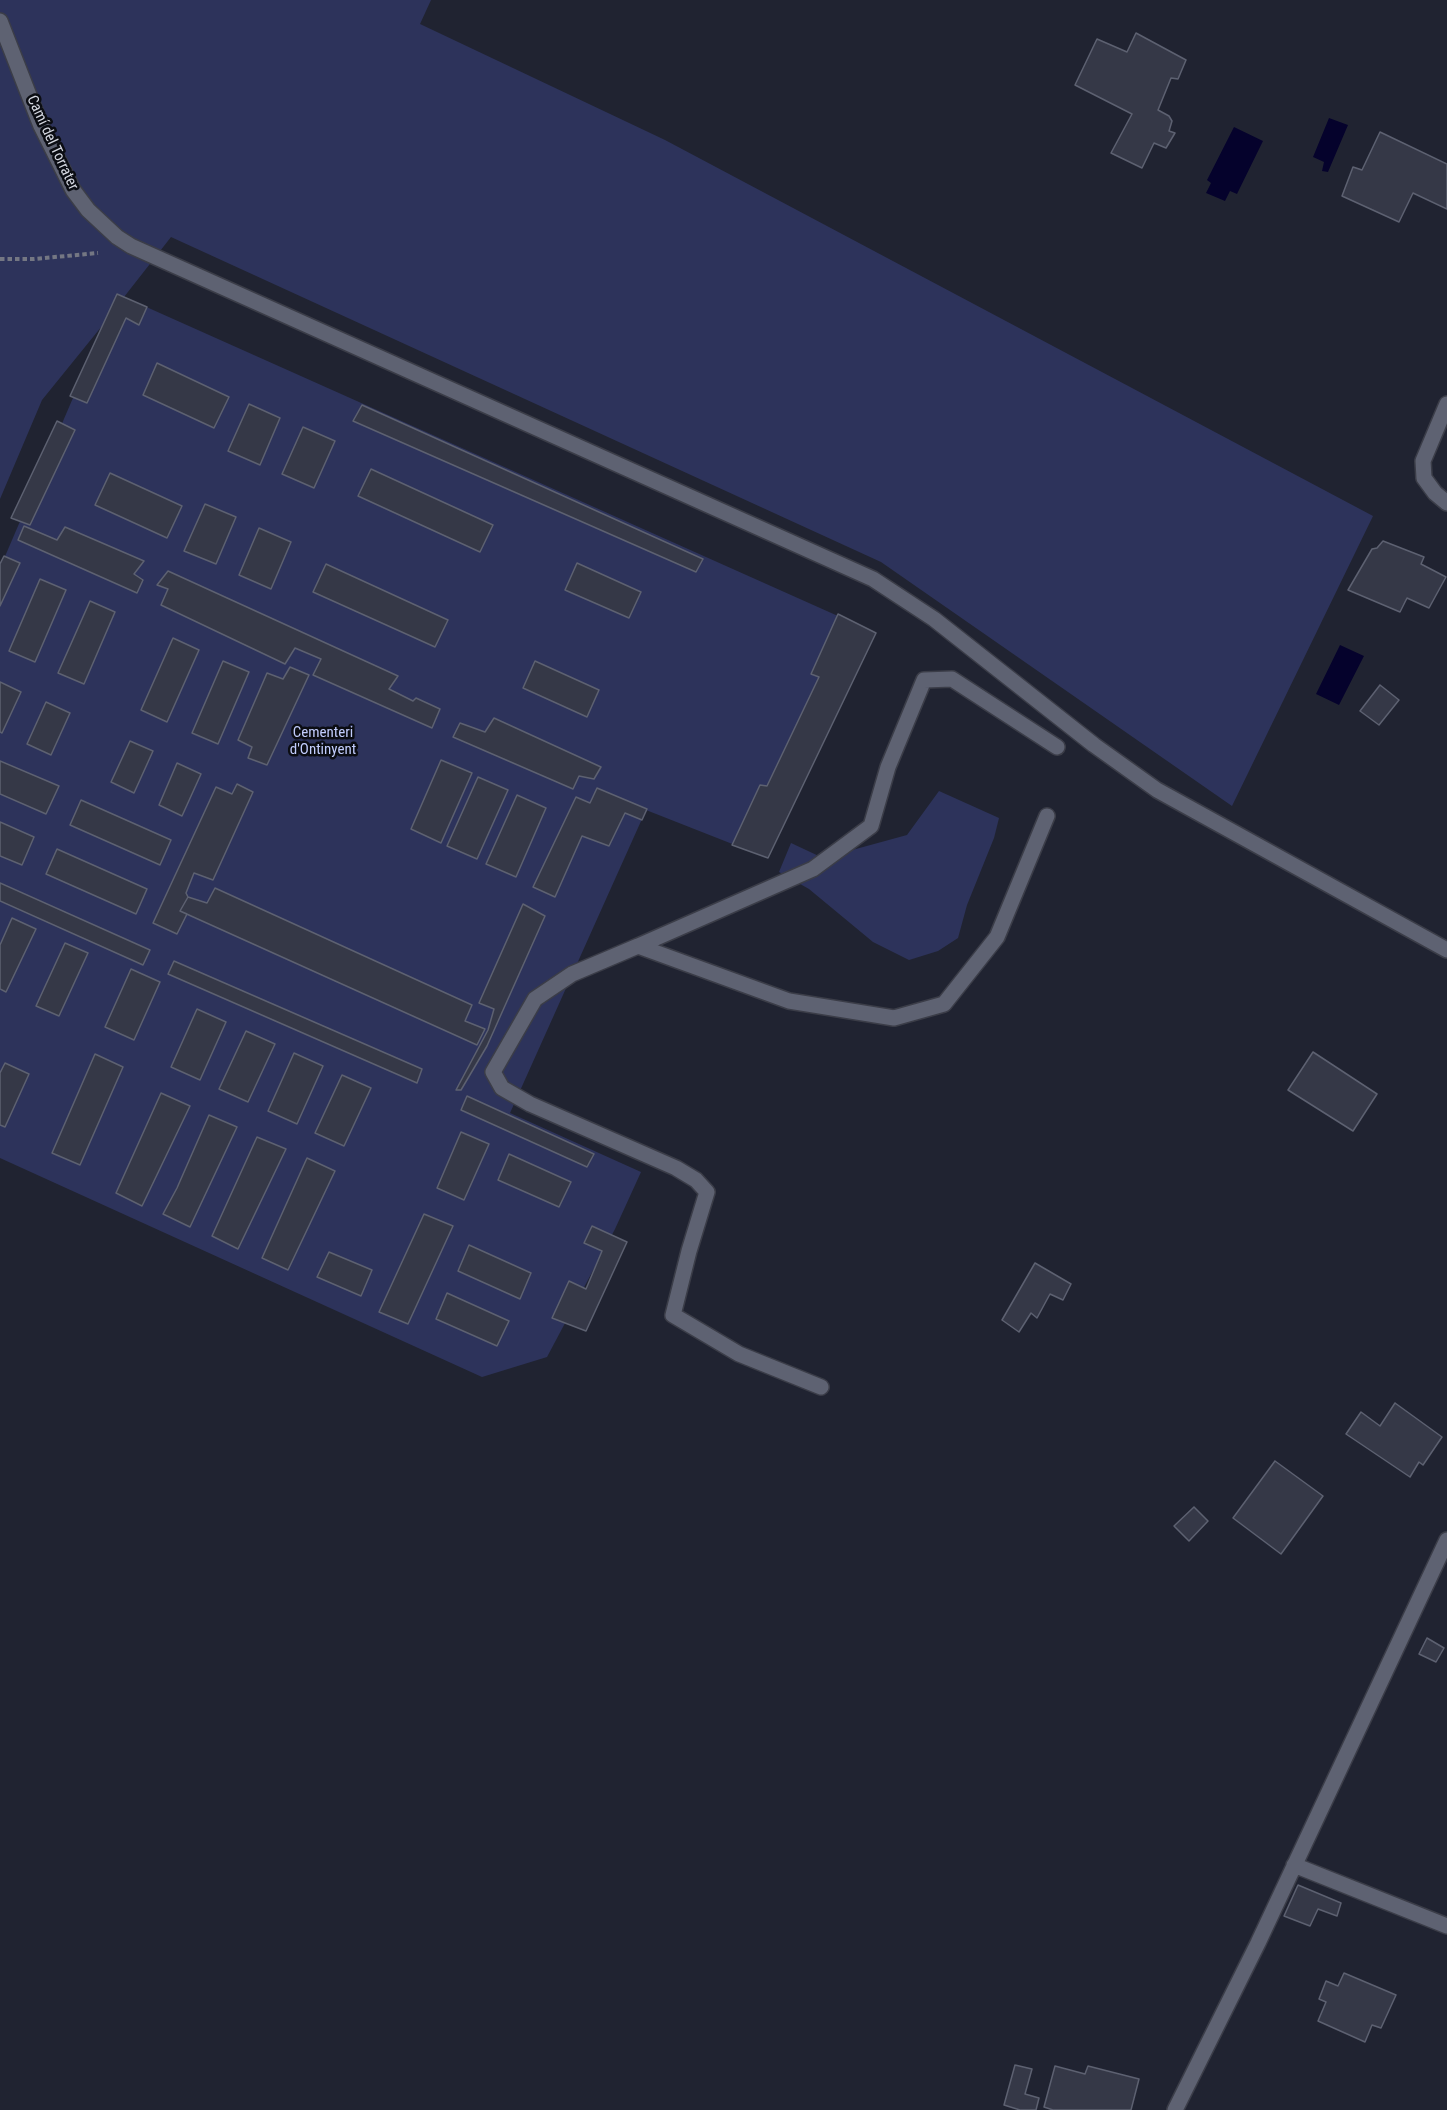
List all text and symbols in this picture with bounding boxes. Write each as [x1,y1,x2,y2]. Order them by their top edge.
street label: Camí del Torrater [22,93,82,193]
park label: Cementeri d'Ontinyent [290,724,356,759]

